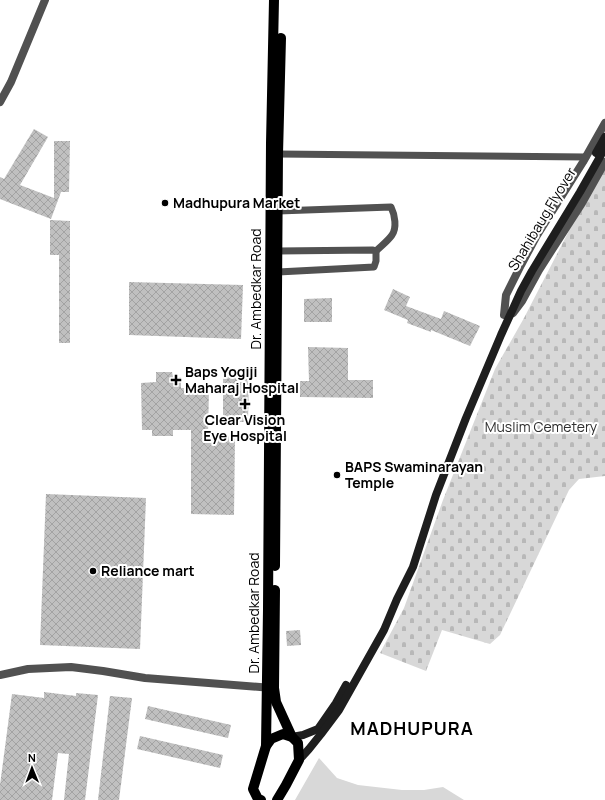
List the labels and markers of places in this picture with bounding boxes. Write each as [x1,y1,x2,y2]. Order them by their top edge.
place label: Madhupura Market [173,193,300,212]
marker: Madhupura Market [160,198,170,208]
place label: Baps Yogiji Maharaj Hospital [185,362,299,397]
marker: Baps Yogiji Maharaj Hospital [170,374,182,386]
marker: Clear Vision Eye Hospital [239,398,251,410]
place label: Clear Vision Eye Hospital [203,410,287,445]
place label: BAPS Swaminarayan Temple [345,457,483,492]
marker: BAPS Swaminarayan Temple [332,470,342,480]
place label: Reliance mart [101,561,195,580]
marker: Reliance mart [88,566,98,576]

